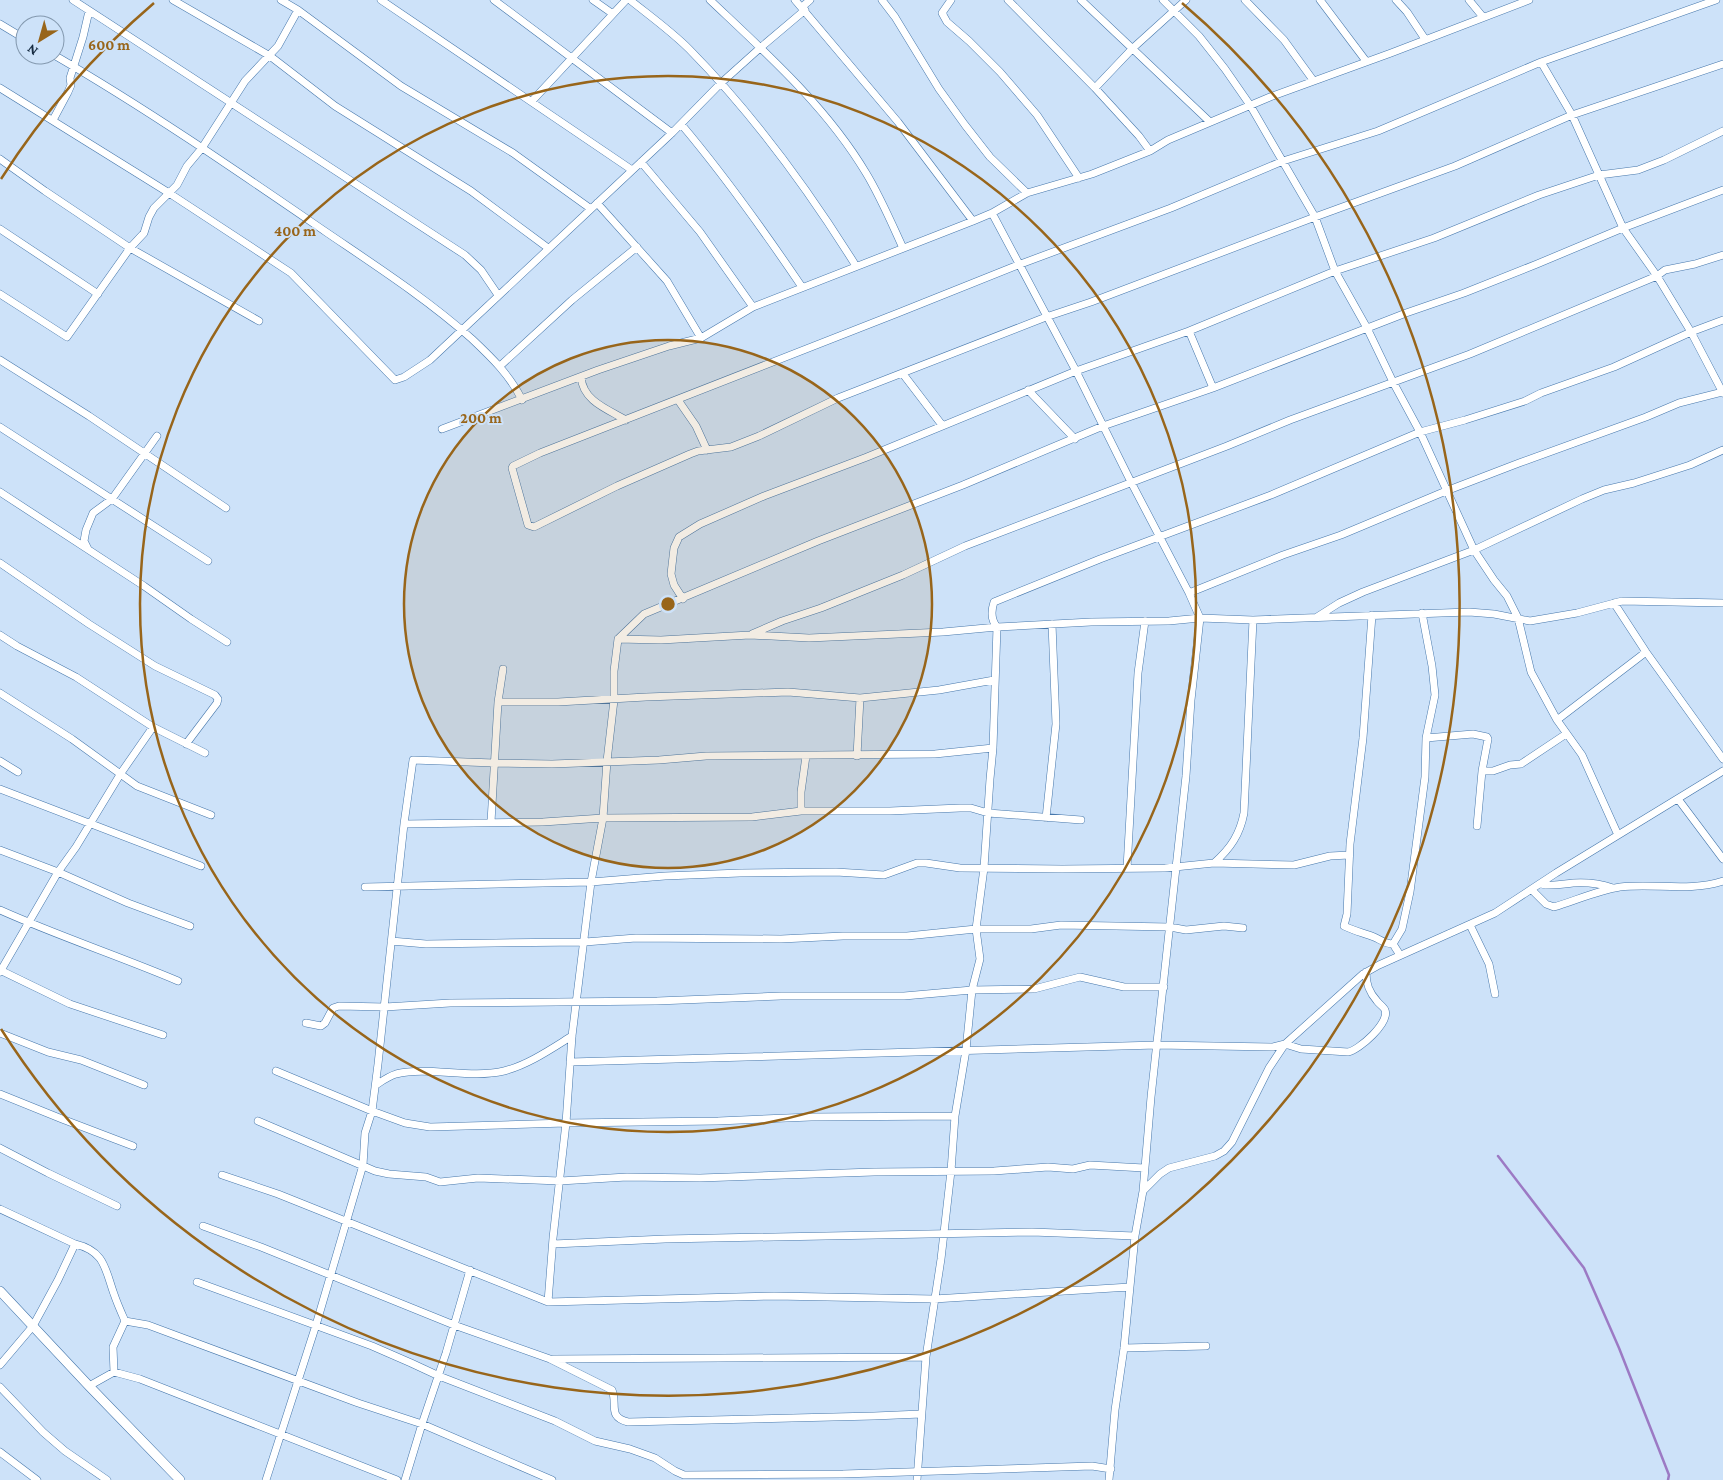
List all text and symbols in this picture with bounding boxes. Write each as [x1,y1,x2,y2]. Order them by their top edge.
north arrow [15,15,65,65]
text: 600 m [88,37,130,53]
text: N [23,41,41,60]
text: 400 m [274,223,316,239]
text: 200 m [460,410,502,426]
centre of rings [659,595,677,613]

